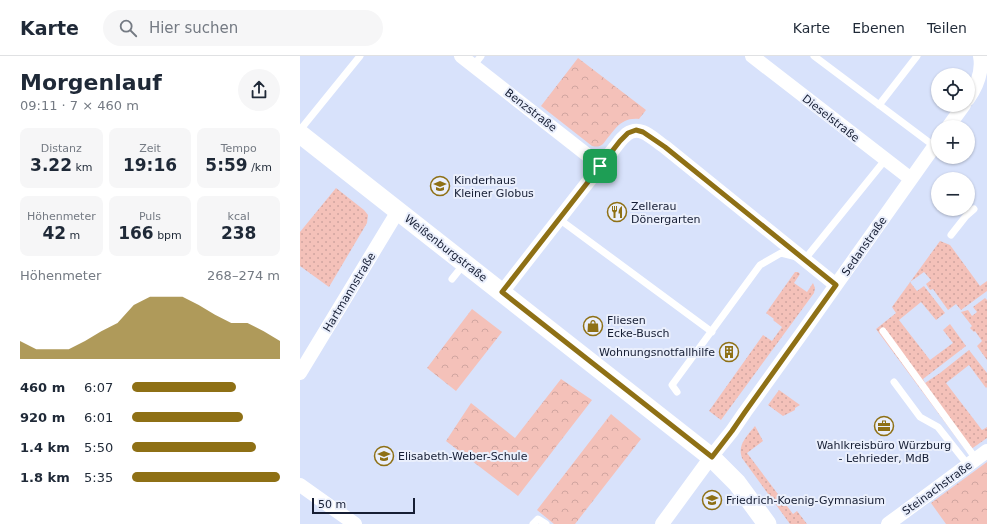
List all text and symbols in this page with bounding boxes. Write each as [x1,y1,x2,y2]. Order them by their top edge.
search box [103,10,383,46]
text: Karte [20,17,79,39]
icon: search [117,17,139,39]
text: Hier suchen [149,19,238,37]
text: Karte [793,20,830,36]
text: Ebenen [852,20,905,36]
text: Teilen [927,20,967,36]
map controls [931,68,975,216]
button: locate [931,68,975,112]
button: share [238,69,280,111]
text: Morgenlauf [20,70,162,95]
street label: Benzstraße [502,86,559,135]
street label: Dieselstraße [800,92,862,145]
text: 09:11 · 7 × 460 m [20,98,139,113]
button: + [931,120,975,164]
text: Distanz [41,142,82,155]
text: Zeit [139,142,161,155]
text: Tempo [221,142,257,155]
pin [583,149,617,183]
text: 3.22 [30,155,72,175]
text: 19:16 [123,155,177,175]
text: 5:59 [205,155,248,175]
icon: arrive [589,155,611,177]
text: km [72,161,93,174]
text: /km [248,161,272,174]
button: − [931,172,975,216]
place label: Kinderhaus Kleiner Globus [454,174,534,200]
school or university icon: Kinderhaus Kleiner Globus [429,175,451,197]
place label: Zellerau Dönergarten [631,200,701,226]
restaurant icon: Zellerau Dönergarten [606,201,628,223]
text: Höhenmeter [27,210,96,223]
text: Puls [139,210,161,223]
text: kcal [228,210,250,223]
street label: Weißenburgstraße [402,212,490,285]
street label: Sedanstraße [839,214,890,278]
text: 42 [42,223,66,243]
text: 166 [118,223,154,243]
text: 238 [221,223,256,243]
text: m [66,229,80,242]
text: bpm [154,229,182,242]
street label: Hartmannstraße [321,250,378,334]
text: Höhenmeter [20,268,101,283]
text: 268–274 m [207,268,280,283]
place label: Fliesen Ecke-Busch [607,314,670,340]
shop icon: Fliesen Ecke-Busch [582,315,604,337]
building icon: Wohnungsnotfallhilfe [718,341,740,363]
place label: Wohnungsnotfallhilfe [599,346,715,359]
text: 460 m [20,380,65,395]
text: 6:07 [84,380,113,395]
text: 920 m [20,410,65,425]
text: 6:01 [84,410,113,425]
office icon: Wahlkreisbüro Würzburg - Lehrieder, MdB [873,415,895,437]
place label: Wahlkreisbüro Würzburg - Lehrieder, MdB [817,439,951,465]
text: 1.4 km [20,440,70,455]
text: 5:50 [84,440,113,455]
school or university icon: Elisabeth-Weber-Schule [373,445,395,467]
place label: Elisabeth-Weber-Schule [398,450,528,463]
street label: Steinachstraße [900,459,975,518]
text: 1.8 km [20,470,70,485]
text: 5:35 [84,470,113,485]
school or university icon: Friedrich-Koenig-Gymnasium [701,489,723,511]
place label: Friedrich-Koenig-Gymnasium [726,494,885,507]
scale bar [312,496,415,515]
text: 50 m [318,498,346,511]

